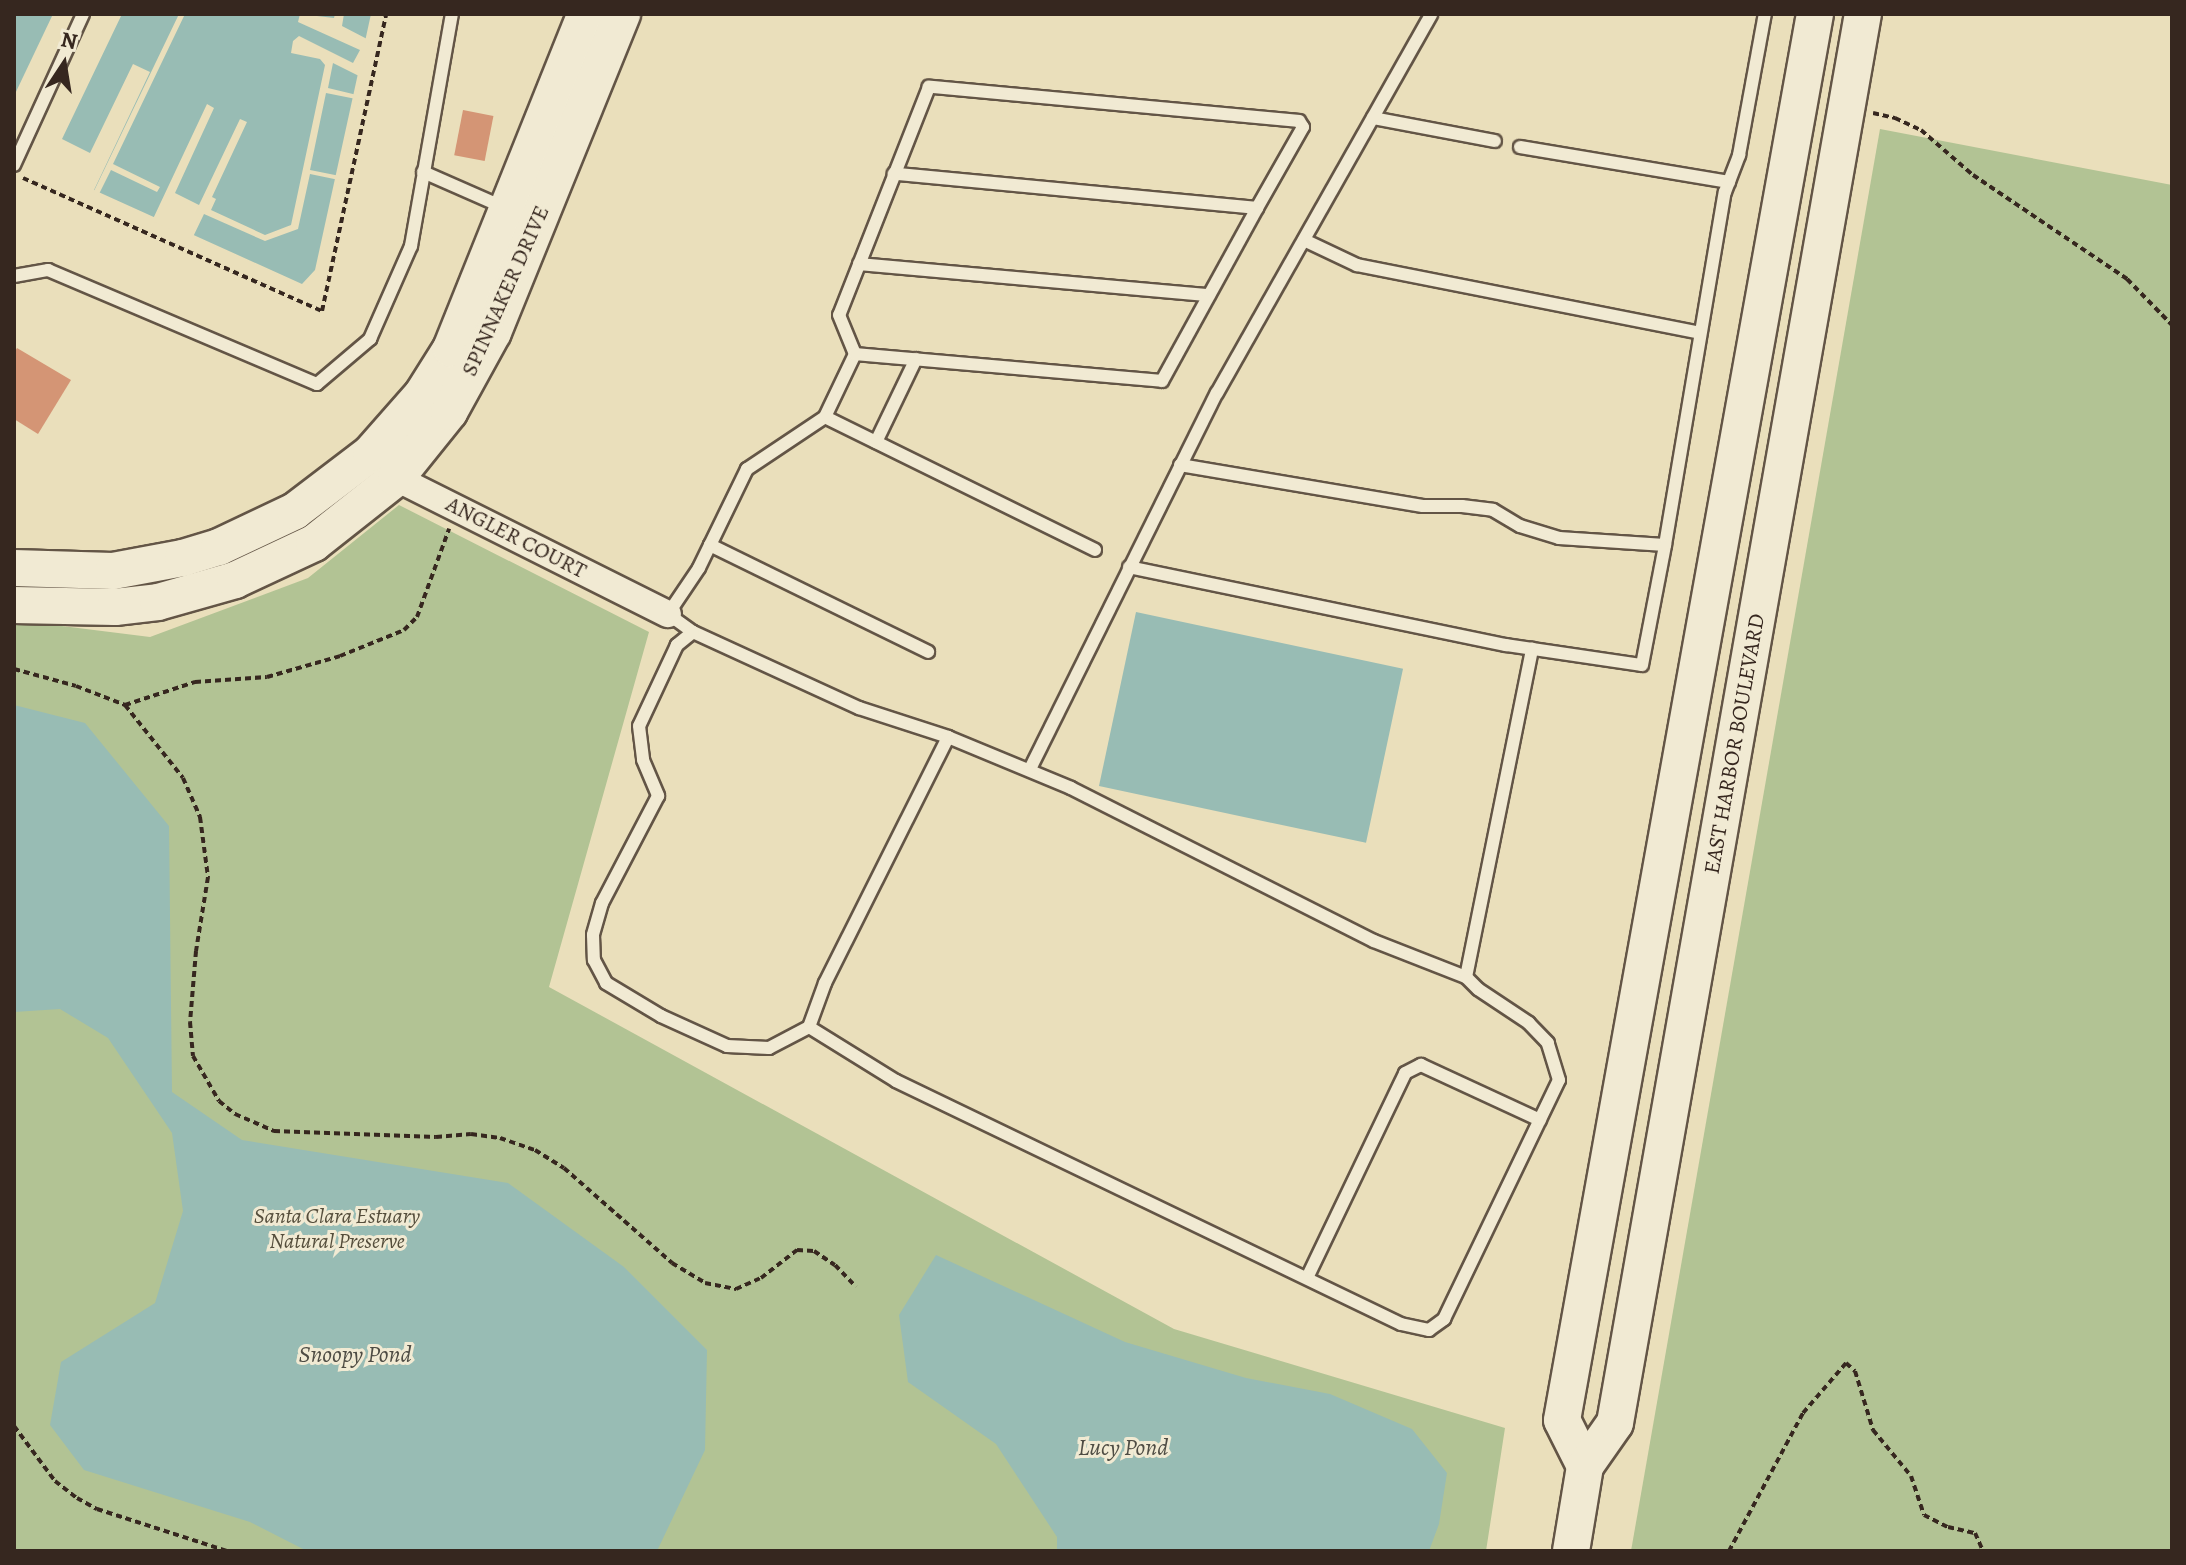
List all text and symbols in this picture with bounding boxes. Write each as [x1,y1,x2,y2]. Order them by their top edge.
north arrow [24,24,104,104]
text: N [58,24,80,57]
street label: SPINNAKER DRIVE [457,202,555,380]
street label: ANGLER COURT [441,491,591,585]
street label: EAST HARBOR BOULEVARD [1699,612,1771,876]
park label: Santa Clara Estuary Natural Preserve [254,1203,420,1254]
water label: Snoopy Pond [298,1341,412,1369]
water label: Lucy Pond [1078,1434,1168,1462]

